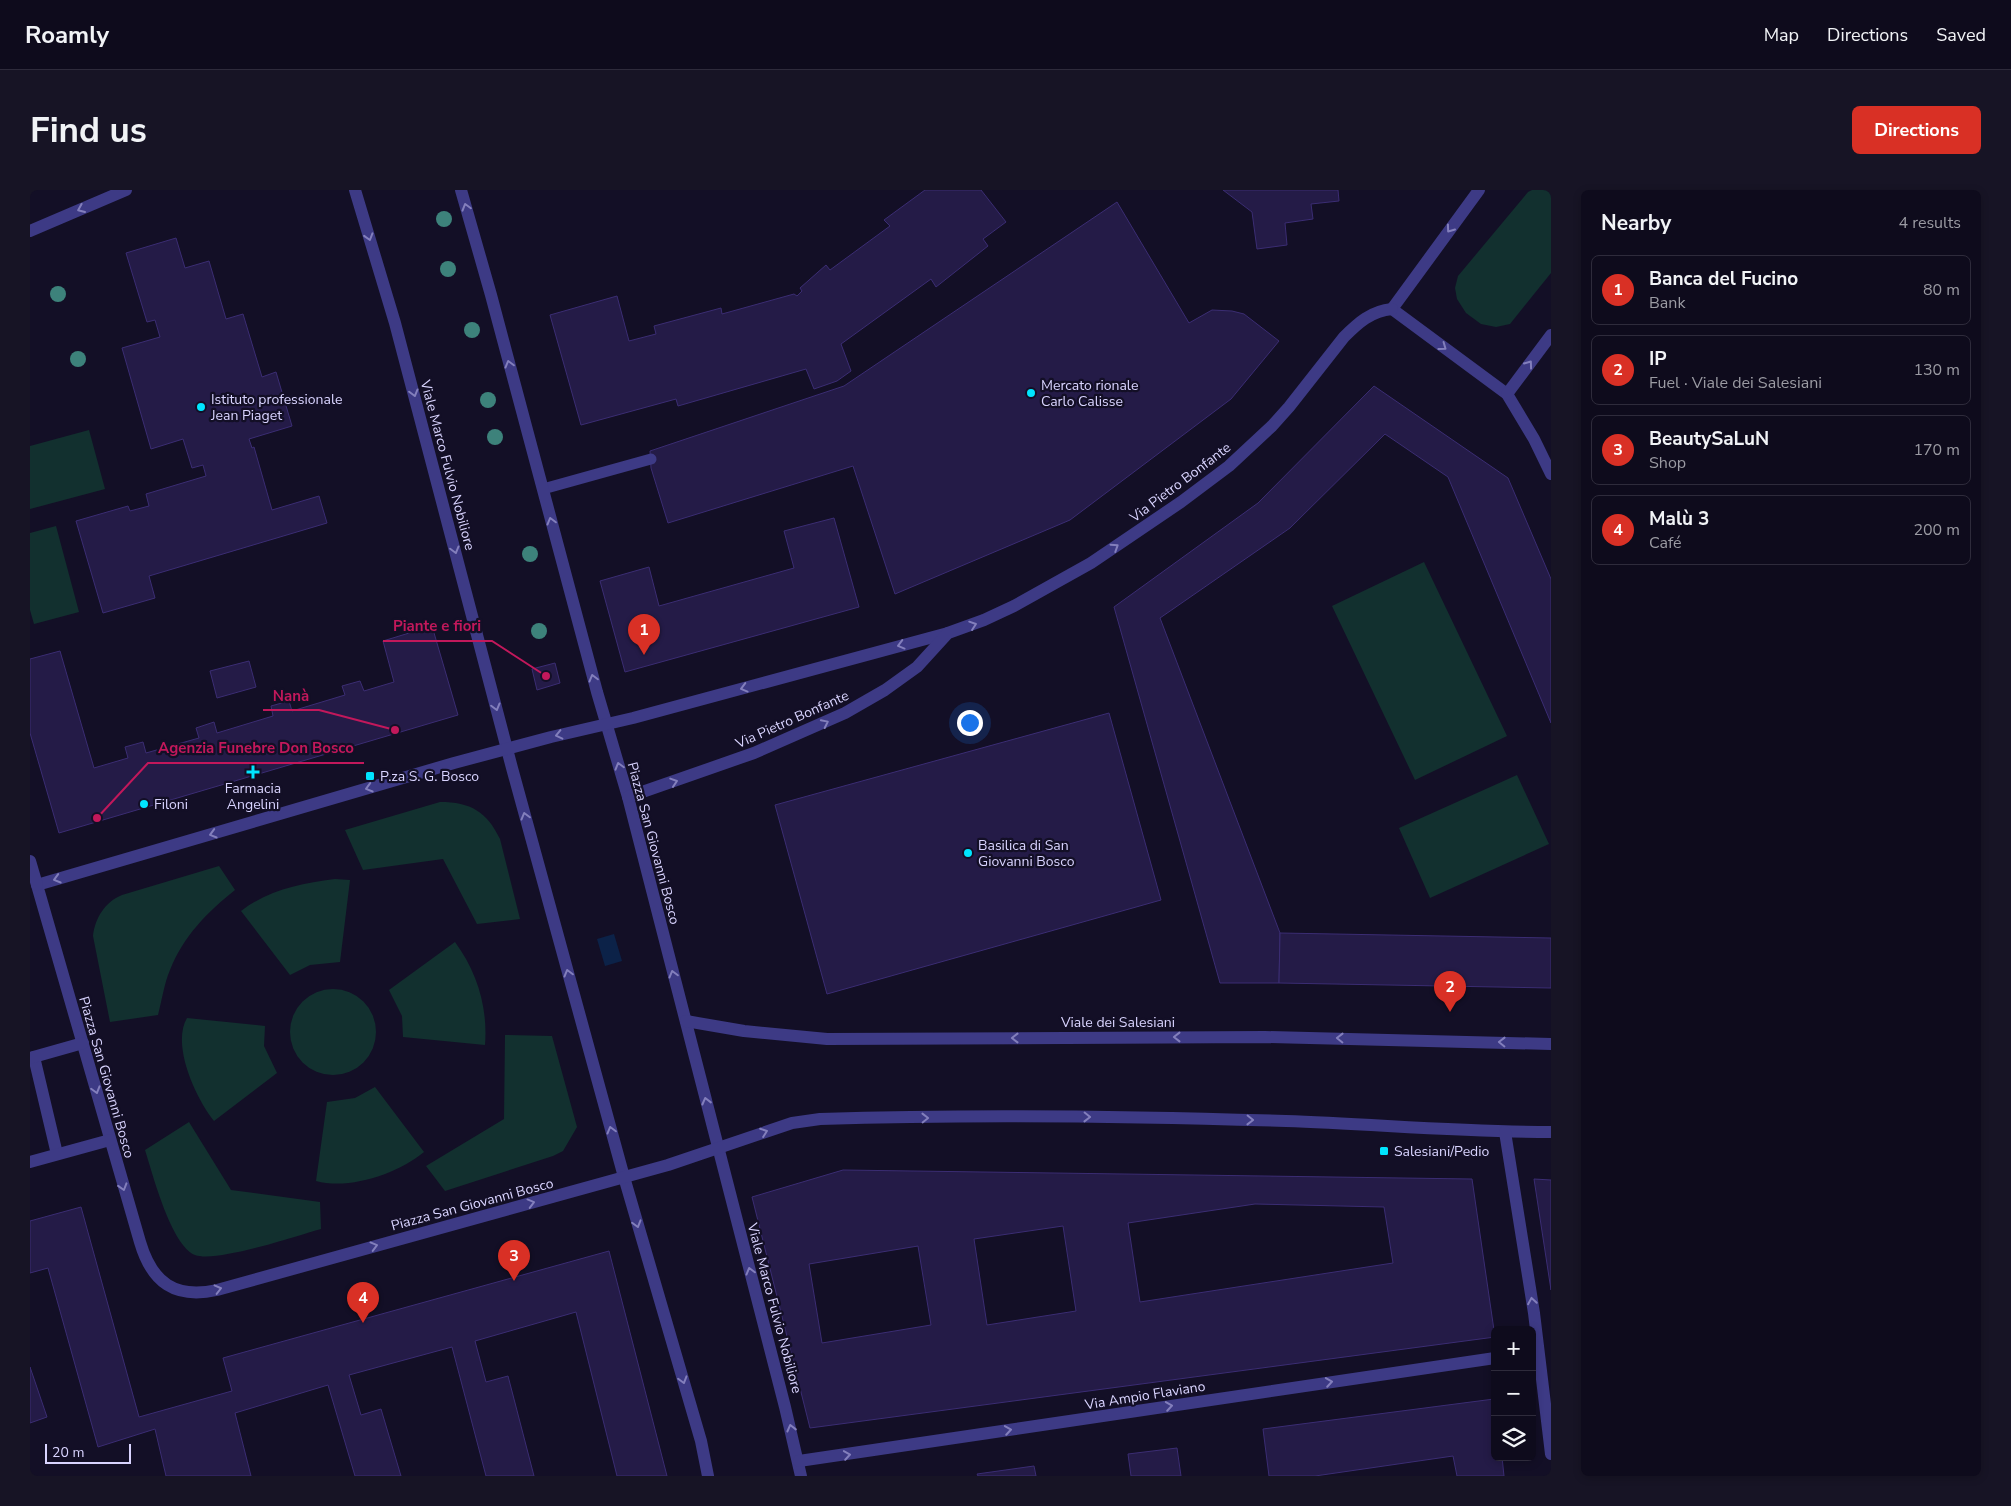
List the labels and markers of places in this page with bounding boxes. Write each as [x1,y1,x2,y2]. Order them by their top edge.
place label: Mercato rionale Carlo Calisse [1041,376,1138,411]
marker: Mercato rionale Carlo Calisse [1025,387,1037,399]
place label: Istituto professionale Jean Piaget [210,390,342,425]
marker: Istituto professionale Jean Piaget [195,401,207,413]
callout: Piante e fiori [383,611,492,641]
pin: 1 [628,614,660,655]
callout: Nanà [263,680,319,710]
callout: Agenzia Funebre Don Bosco [148,733,364,763]
marker: Farmacia Angelini [247,766,259,778]
place label: P.za S. G. Bosco [380,767,479,786]
marker: P.za S. G. Bosco [364,770,376,782]
place label: Farmacia Angelini [225,779,281,814]
place label: Filoni [154,795,188,814]
marker: Filoni [138,798,150,810]
place label: Basilica di San Giovanni Bosco [978,836,1075,871]
marker: Basilica di San Giovanni Bosco [962,847,974,859]
pin: 2 [1434,971,1466,1012]
place label: Salesiani/Pedio [1394,1142,1490,1161]
marker: Salesiani/Pedio [1378,1145,1390,1157]
pin: 3 [498,1240,530,1281]
pin: 4 [347,1282,379,1323]

